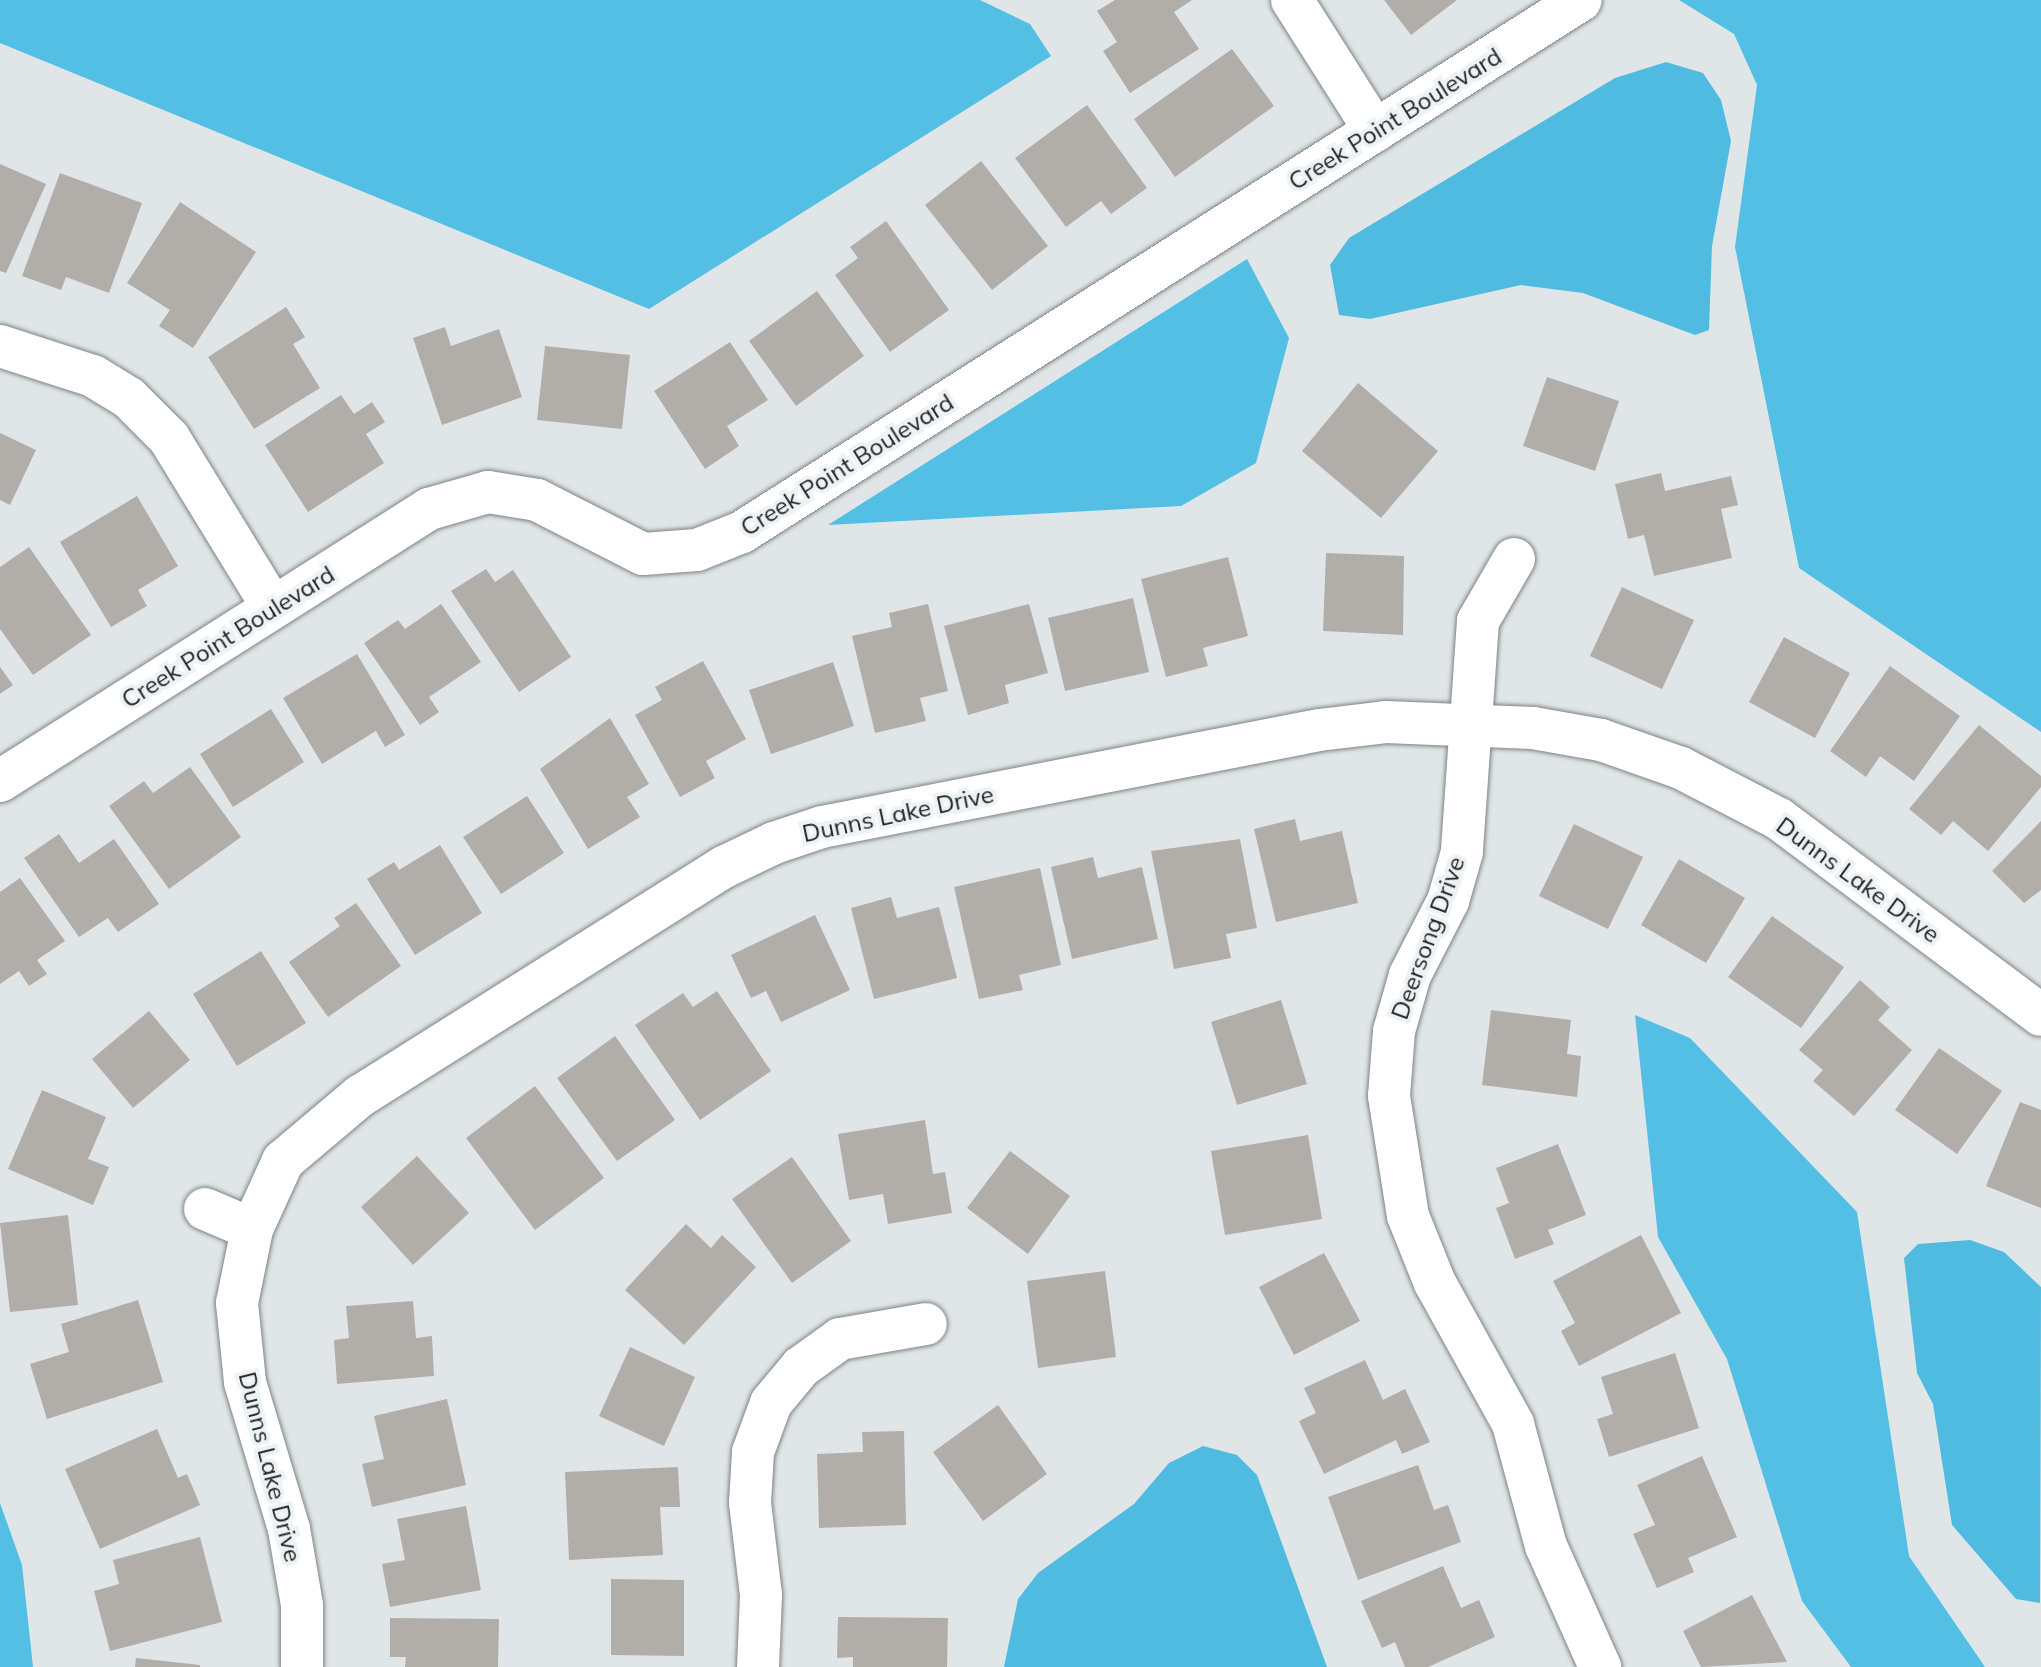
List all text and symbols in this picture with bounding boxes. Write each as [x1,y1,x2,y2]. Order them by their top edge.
street label: Creek Point Boulevard [1283,42,1507,196]
street label: Creek Point Boulevard [735,388,959,542]
street label: Creek Point Boulevard [116,560,340,714]
street label: Dunns Lake Drive [800,780,996,848]
street label: Dunns Lake Drive [1771,811,1945,949]
street label: Deersong Drive [1385,853,1471,1023]
street label: Dunns Lake Drive [232,1369,308,1565]

